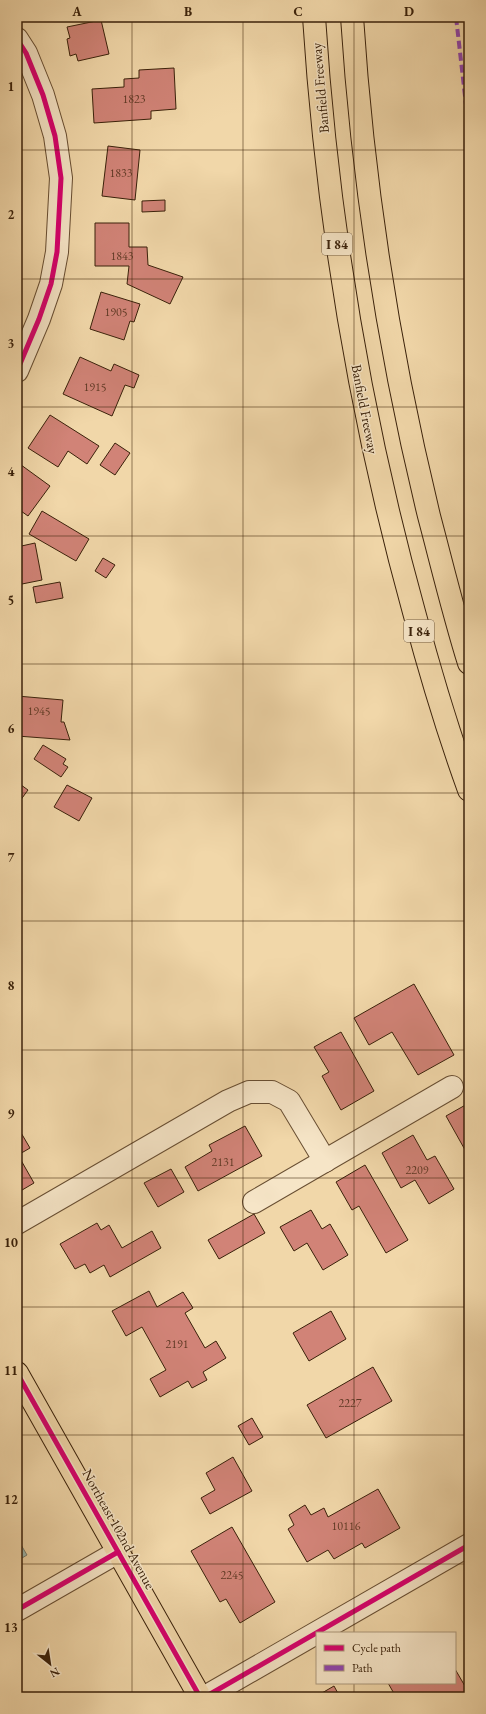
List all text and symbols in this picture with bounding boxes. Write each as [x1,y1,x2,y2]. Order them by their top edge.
text: A [71,3,82,20]
text: B [184,3,192,20]
text: C [293,3,303,20]
text: D [404,3,414,20]
street label: Banfield Freeway [307,41,333,134]
text: 1 [8,78,15,95]
house number: 1823 [122,91,146,107]
house number: 1833 [109,165,133,181]
text: 2 [8,206,15,223]
road number: I 84 [322,233,352,255]
house number: 1843 [110,248,134,264]
house number: 1905 [104,304,128,320]
text: 3 [8,335,15,352]
street label: Banfield Freeway [348,363,383,456]
house number: 1915 [83,379,107,395]
text: 4 [8,463,15,480]
text: 5 [8,592,14,609]
road number: I 84 [404,620,434,642]
house number: 1945 [27,703,51,719]
text: 6 [8,720,15,737]
text: 7 [8,849,15,866]
text: 8 [8,977,15,994]
text: 9 [8,1105,15,1122]
house number: 2131 [211,1154,235,1170]
house number: 2209 [405,1162,429,1178]
text: 10 [4,1234,18,1251]
house number: 2191 [165,1336,189,1352]
text: 11 [4,1362,18,1379]
house number: 2227 [338,1395,362,1411]
street label: Northeast 102nd Avenue [78,1466,160,1593]
text: 12 [4,1491,18,1508]
house number: 10116 [332,1518,361,1534]
house number: 2245 [220,1567,244,1583]
text: 13 [4,1619,18,1636]
legend [316,1632,456,1684]
text: Cycle path [352,1640,401,1656]
north arrow [30,1644,70,1684]
text: Path [352,1660,373,1676]
text: N [48,1664,62,1681]

